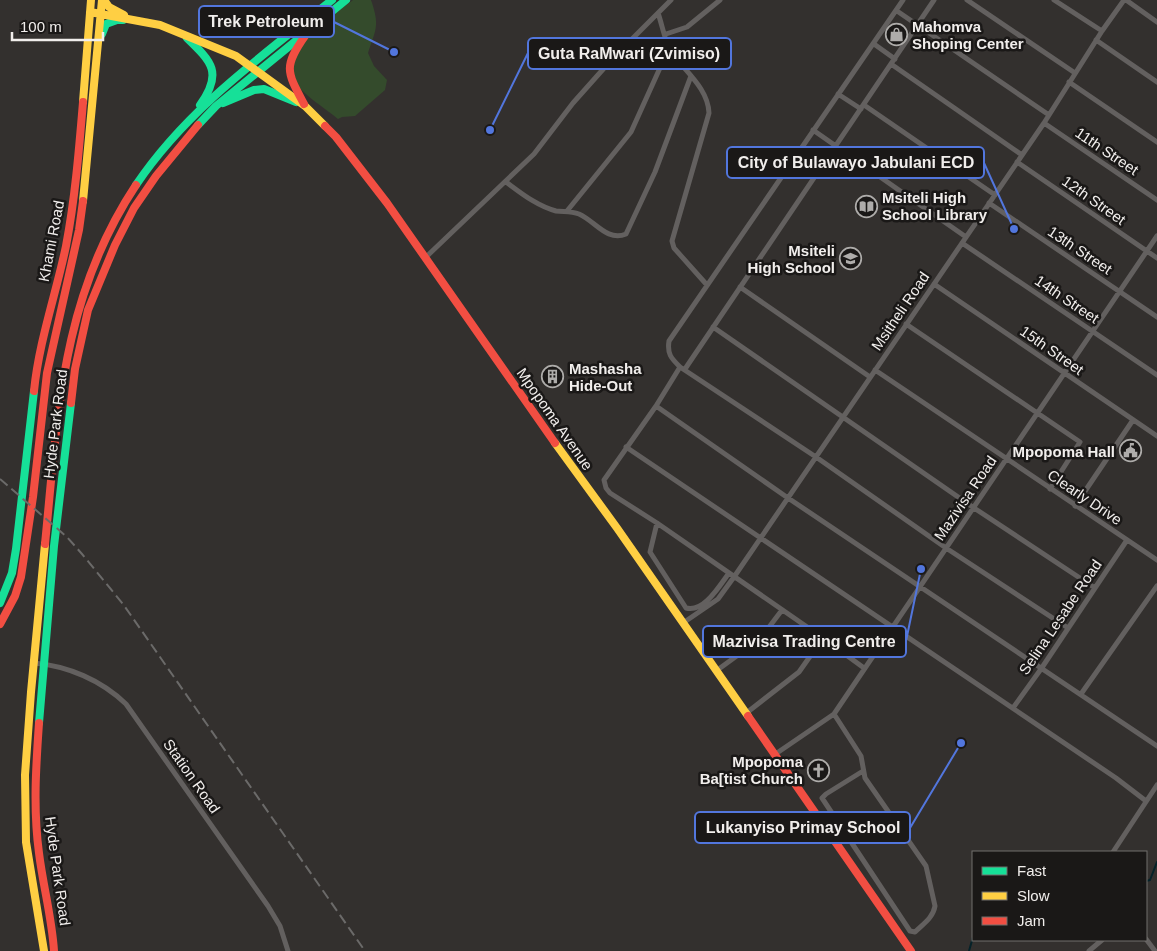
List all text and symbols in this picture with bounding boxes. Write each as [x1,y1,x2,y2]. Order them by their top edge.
callout: Trek Petroleum [199,6,334,37]
scale bar [12,10,104,42]
text: Trek Petroleum [208,13,324,30]
text: 100 m [20,18,62,35]
place label: Mahomva Shoping Center [912,18,1024,52]
shop icon: Mahomva Shoping Center [884,23,908,47]
callout: Guta RaMwari (Zvimiso) [528,38,731,69]
text: Guta RaMwari (Zvimiso) [538,45,720,62]
street label: 11th Street [1072,124,1142,179]
callout: City of Bulawayo Jabulani ECD [727,147,984,178]
text: City of Bulawayo Jabulani ECD [738,154,974,171]
street label: 12th Street [1059,172,1130,228]
place label: Msiteli High School Library [882,189,988,223]
library icon: Msiteli High School Library [854,194,878,218]
street label: Khami Road [35,199,67,283]
street label: 13th Street [1045,222,1116,278]
place label: Msiteli High School [748,242,835,276]
school or university icon: Msiteli High School [839,247,863,271]
street label: Msitheli Road [868,269,932,353]
street label: 14th Street [1032,271,1103,327]
street label: 15th Street [1017,322,1088,378]
place label: Mashasha Hide-Out [569,360,642,394]
street label: Mpopoma Avenue [513,365,597,473]
building icon: Mashasha Hide-Out [541,365,565,389]
street label: Hyde Park Road [40,368,70,480]
public building icon: Mpopoma Hall [1119,439,1143,463]
place label: Mpopoma Hall [1012,443,1115,460]
street label: Mazivisa Road [930,452,1000,544]
street label: Clearly Drive [1045,466,1125,528]
street label: Selina Lesabe Road [1015,556,1105,678]
callout: Mazivisa Trading Centre [703,626,906,657]
text: Mazivisa Trading Centre [712,633,896,650]
street label: Station Road [160,736,224,816]
place label: Mpopoma Ba[tist Church [700,753,804,787]
church icon: Mpopoma Ba[tist Church [807,758,831,782]
callout: Lukanyiso Primay School [695,812,910,843]
street label: Hyde Park Road [42,815,74,927]
text: Lukanyiso Primay School [706,819,900,836]
legend [972,851,1147,941]
text: Fast [1017,862,1047,879]
text: Slow [1017,887,1050,904]
text: Jam [1017,912,1045,929]

